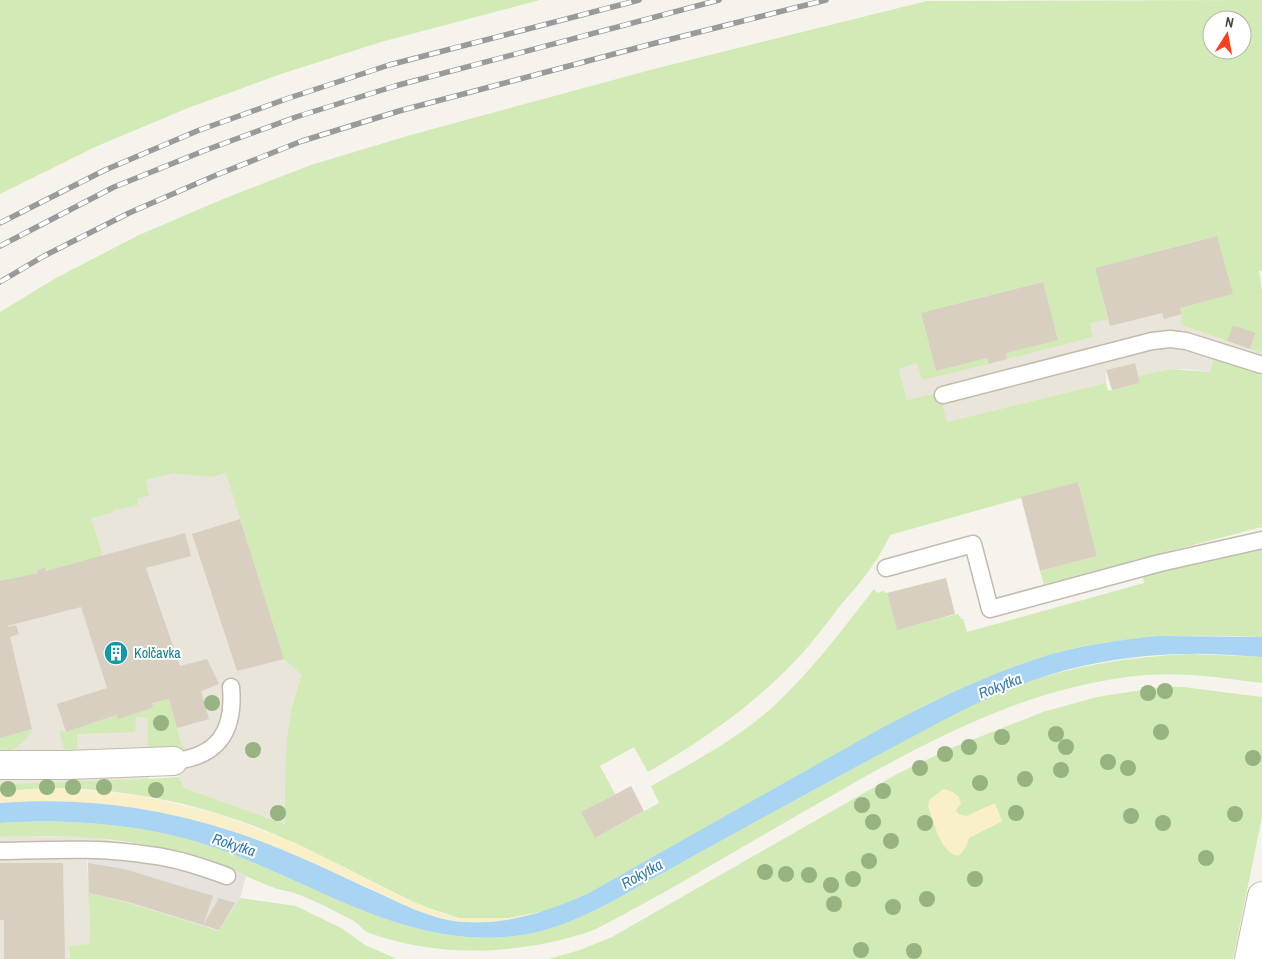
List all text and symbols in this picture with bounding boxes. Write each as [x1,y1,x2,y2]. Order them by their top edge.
north arrow [1202,10,1252,60]
text: N [1224,13,1235,32]
building icon: Kolčavka [103,640,129,666]
place label: Kolčavka [134,644,181,662]
water label: Rokytka [975,668,1024,703]
water label: Rokytka [210,828,259,861]
water label: Rokytka [617,854,666,894]

